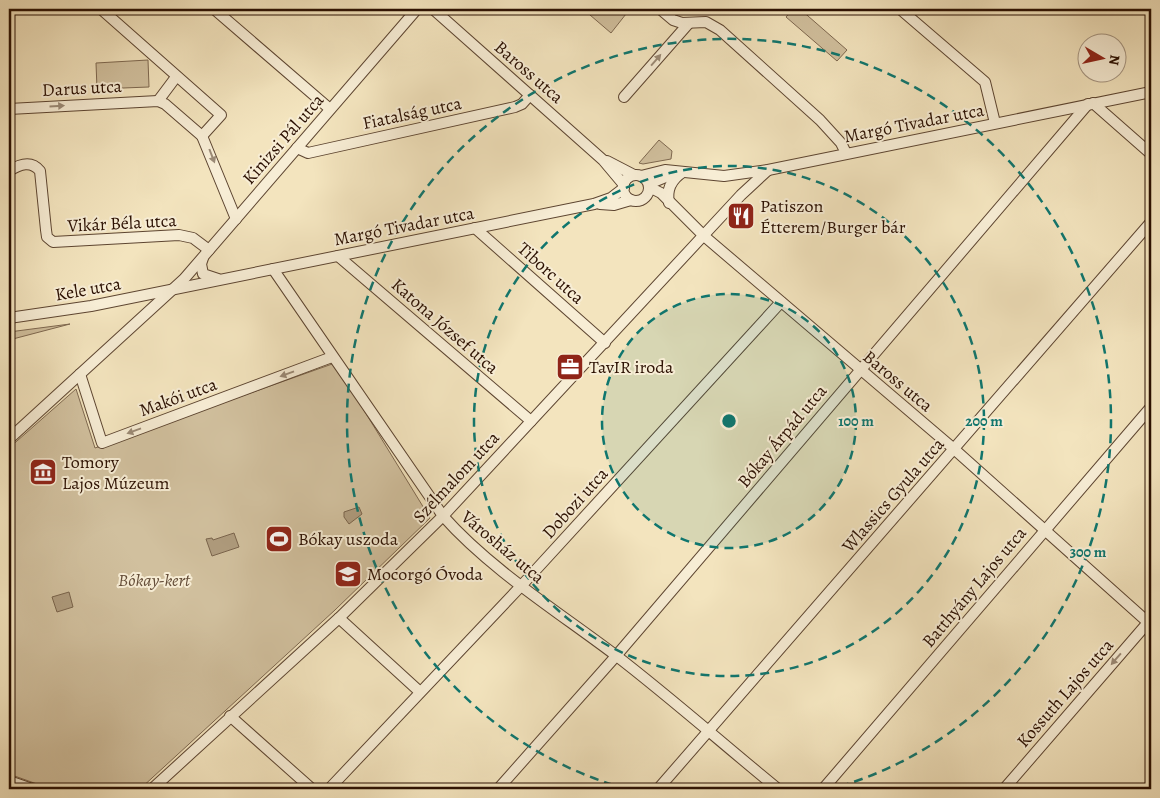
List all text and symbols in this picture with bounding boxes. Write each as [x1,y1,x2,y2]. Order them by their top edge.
north arrow [1078,32,1128,82]
street label: Baross utca [489,35,569,109]
text: N [1104,53,1125,66]
one-way arrow [651,54,662,67]
street label: Darus utca [41,74,123,102]
street label: Kinizsi Pál utca [237,88,329,189]
street label: Fiatalság utca [360,91,464,135]
street label: Margó Tivadar utca [842,98,987,148]
one-way arrow [50,102,66,110]
one-way arrow [208,149,216,164]
place label: Patiszon Étterem/Burger bár [760,194,906,239]
street label: Margó Tivadar utca [332,201,477,251]
restaurant icon: Patiszon Étterem/Burger bár [726,201,756,231]
street label: Vikár Béla utca [66,208,178,238]
street label: Tiborc utca [513,237,590,310]
street label: Kele utca [53,271,123,307]
street label: Katona József utca [386,273,504,380]
street label: Baross utca [858,345,938,418]
office icon: TavIR iroda [555,352,585,382]
place label: TavIR iroda [589,355,674,379]
one-way arrow [279,371,294,378]
street label: Makói utca [136,372,221,422]
street label: Bókay Árpád utca [732,379,833,493]
text: 100 m [838,411,874,431]
text: 200 m [965,411,1003,431]
centre of rings [720,412,738,430]
street label: Szélmalom utca [407,426,505,528]
one-way arrow [126,427,141,435]
street label: Wlassics Gyula utca [836,432,950,558]
place label: Tomory Lajos Múzeum [62,450,169,495]
museum icon: Tomory Lajos Múzeum [28,457,58,487]
street label: Dobozi utca [537,462,614,544]
street label: Városház utca [455,504,550,589]
street label: Batthyány Lajos utca [916,521,1032,652]
sports icon: Bókay uszoda [264,524,294,554]
place label: Bókay uszoda [298,527,399,551]
text: 300 m [1070,542,1107,562]
school or university icon: Mocorgó Óvoda [333,559,363,589]
place label: Mocorgó Óvoda [367,562,484,586]
park label: Bókay-kert [118,568,191,592]
street label: Kossuth Lajos utca [1011,633,1119,752]
one-way arrow [1111,653,1122,666]

